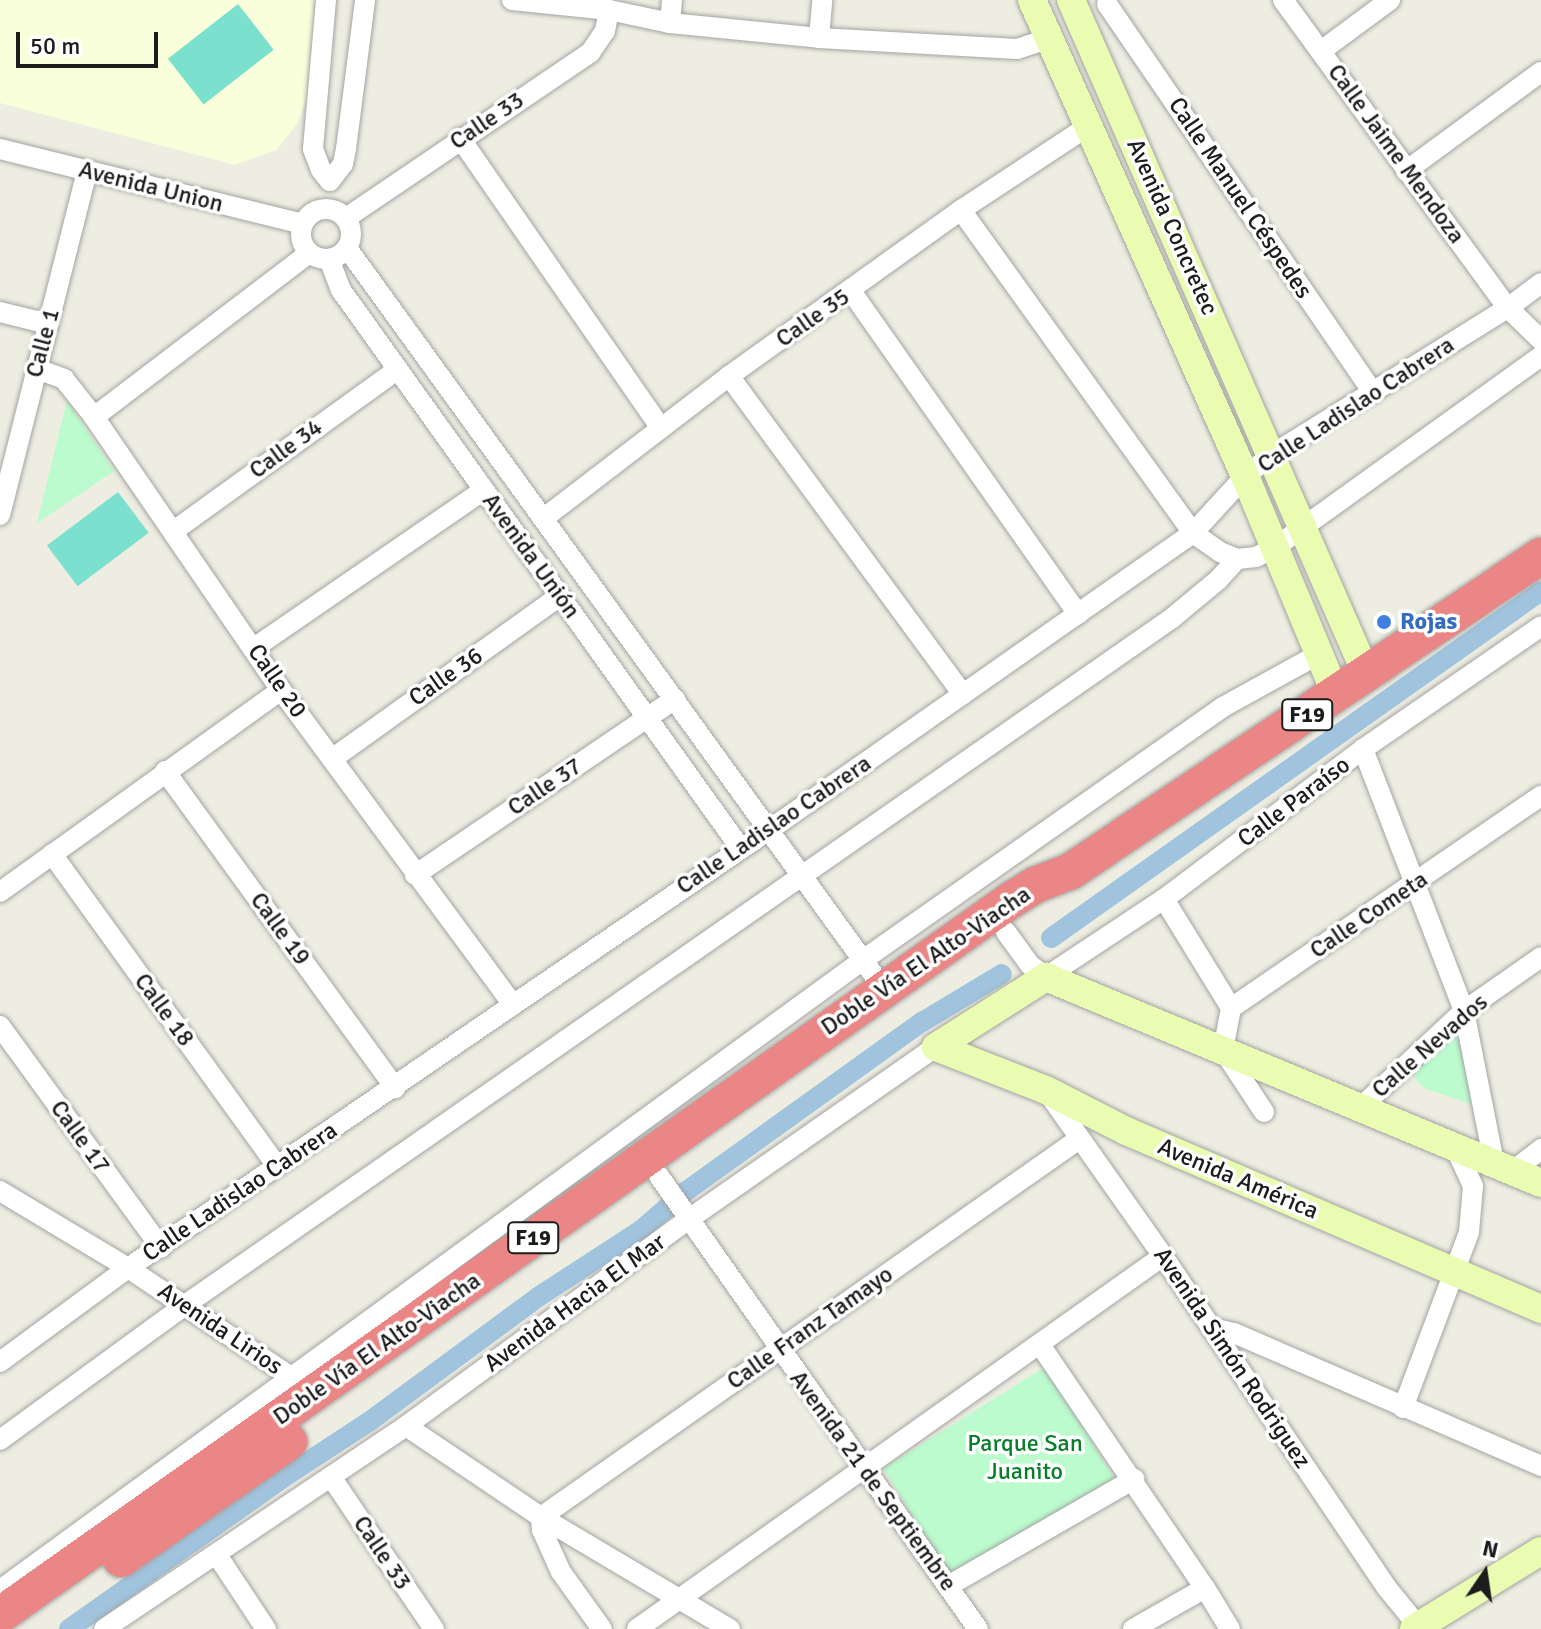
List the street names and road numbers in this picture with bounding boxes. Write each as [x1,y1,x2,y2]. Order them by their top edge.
street label: Calle Jaime Mendoza [1321,59,1471,249]
street label: Calle 33 [444,86,530,156]
street label: Calle Manuel Céspedes [1162,92,1318,304]
street label: Avenida Concretec [1120,134,1224,320]
street label: Avenida Union [76,155,226,219]
street label: Calle 35 [771,282,855,354]
street label: Calle 1 [20,305,66,381]
street label: Calle Ladislao Cabrera [1252,331,1460,479]
street label: Calle 34 [244,413,328,485]
street label: Avenida Unión [476,488,586,624]
street label: Calle 20 [241,639,313,723]
street label: Calle 36 [404,641,488,713]
road number: F19 [1281,697,1333,733]
street label: Calle Ladislao Cabrera [671,749,877,901]
street label: Calle Paraíso [1232,750,1356,854]
street label: Calle 37 [502,752,588,822]
street label: Calle Cometa [1305,865,1433,965]
street label: Doble Vía El Alto-Viacha [816,880,1036,1042]
street label: Calle 19 [244,887,316,971]
street label: Calle 18 [128,968,200,1052]
street label: Calle Nevados [1366,988,1494,1104]
street label: Calle 17 [44,1095,116,1179]
street label: Calle Ladislao Cabrera [137,1116,343,1268]
street label: Avenida América [1153,1132,1323,1226]
road number: F19 [507,1220,559,1256]
street label: Avenida Hacia El Mar [479,1228,671,1378]
street label: Avenida Simón Rodriguez [1147,1242,1317,1474]
street label: Calle Franz Tamayo [722,1260,898,1396]
street label: Doble Vía El Alto-Viacha [268,1266,486,1432]
street label: Avenida Lirios [152,1277,288,1381]
street label: Avenida 21 de Septiembre [783,1365,963,1597]
street label: Calle 33 [347,1510,417,1596]

